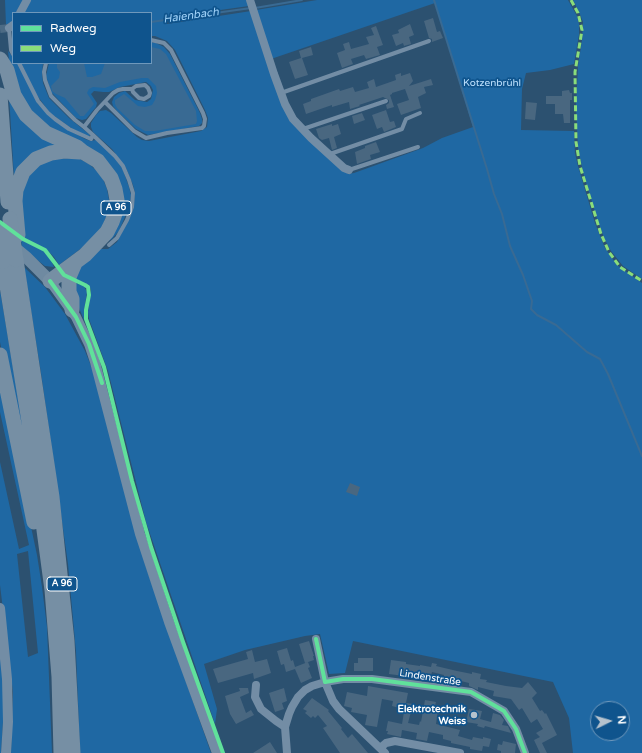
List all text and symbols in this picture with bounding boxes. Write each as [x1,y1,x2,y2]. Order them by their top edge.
water label: Haienbach [162,6,220,26]
legend [12,12,152,64]
text: Radweg [50,21,97,35]
text: Weg [50,41,76,55]
park label: Kotzenbrühl [463,77,521,89]
road number: A 96 [101,201,131,215]
road number: A 96 [47,577,77,591]
street label: Lindenstraße [398,667,462,689]
north arrow [590,701,630,741]
place label: Elektrotechnik Weiss [398,703,466,726]
marker: Elektrotechnik Weiss [469,710,479,720]
text: N [615,715,628,725]

